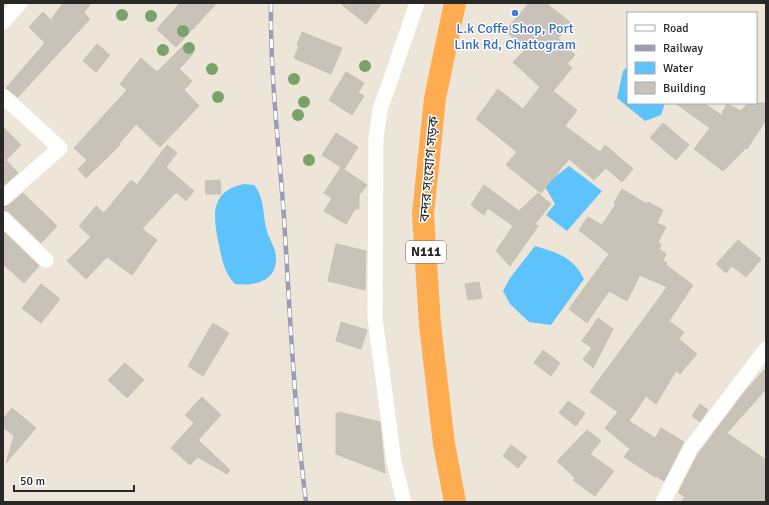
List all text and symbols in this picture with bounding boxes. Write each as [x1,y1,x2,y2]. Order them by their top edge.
marker: L.k Coffe Shop, Port Link Rd, Chattogram [510,8,520,18]
legend [627,12,757,104]
place label: L.k Coffe Shop, Port Link Rd, Chattogram [454,20,576,53]
text: Road [663,21,689,36]
text: Railway [663,41,703,56]
text: Water [663,61,694,76]
text: Building [663,81,706,96]
street label: বন্দর সংযোগ সড়ক [416,115,442,224]
road number: N111 [406,241,446,263]
scale bar [14,467,134,493]
text: 50 m [20,474,45,489]

